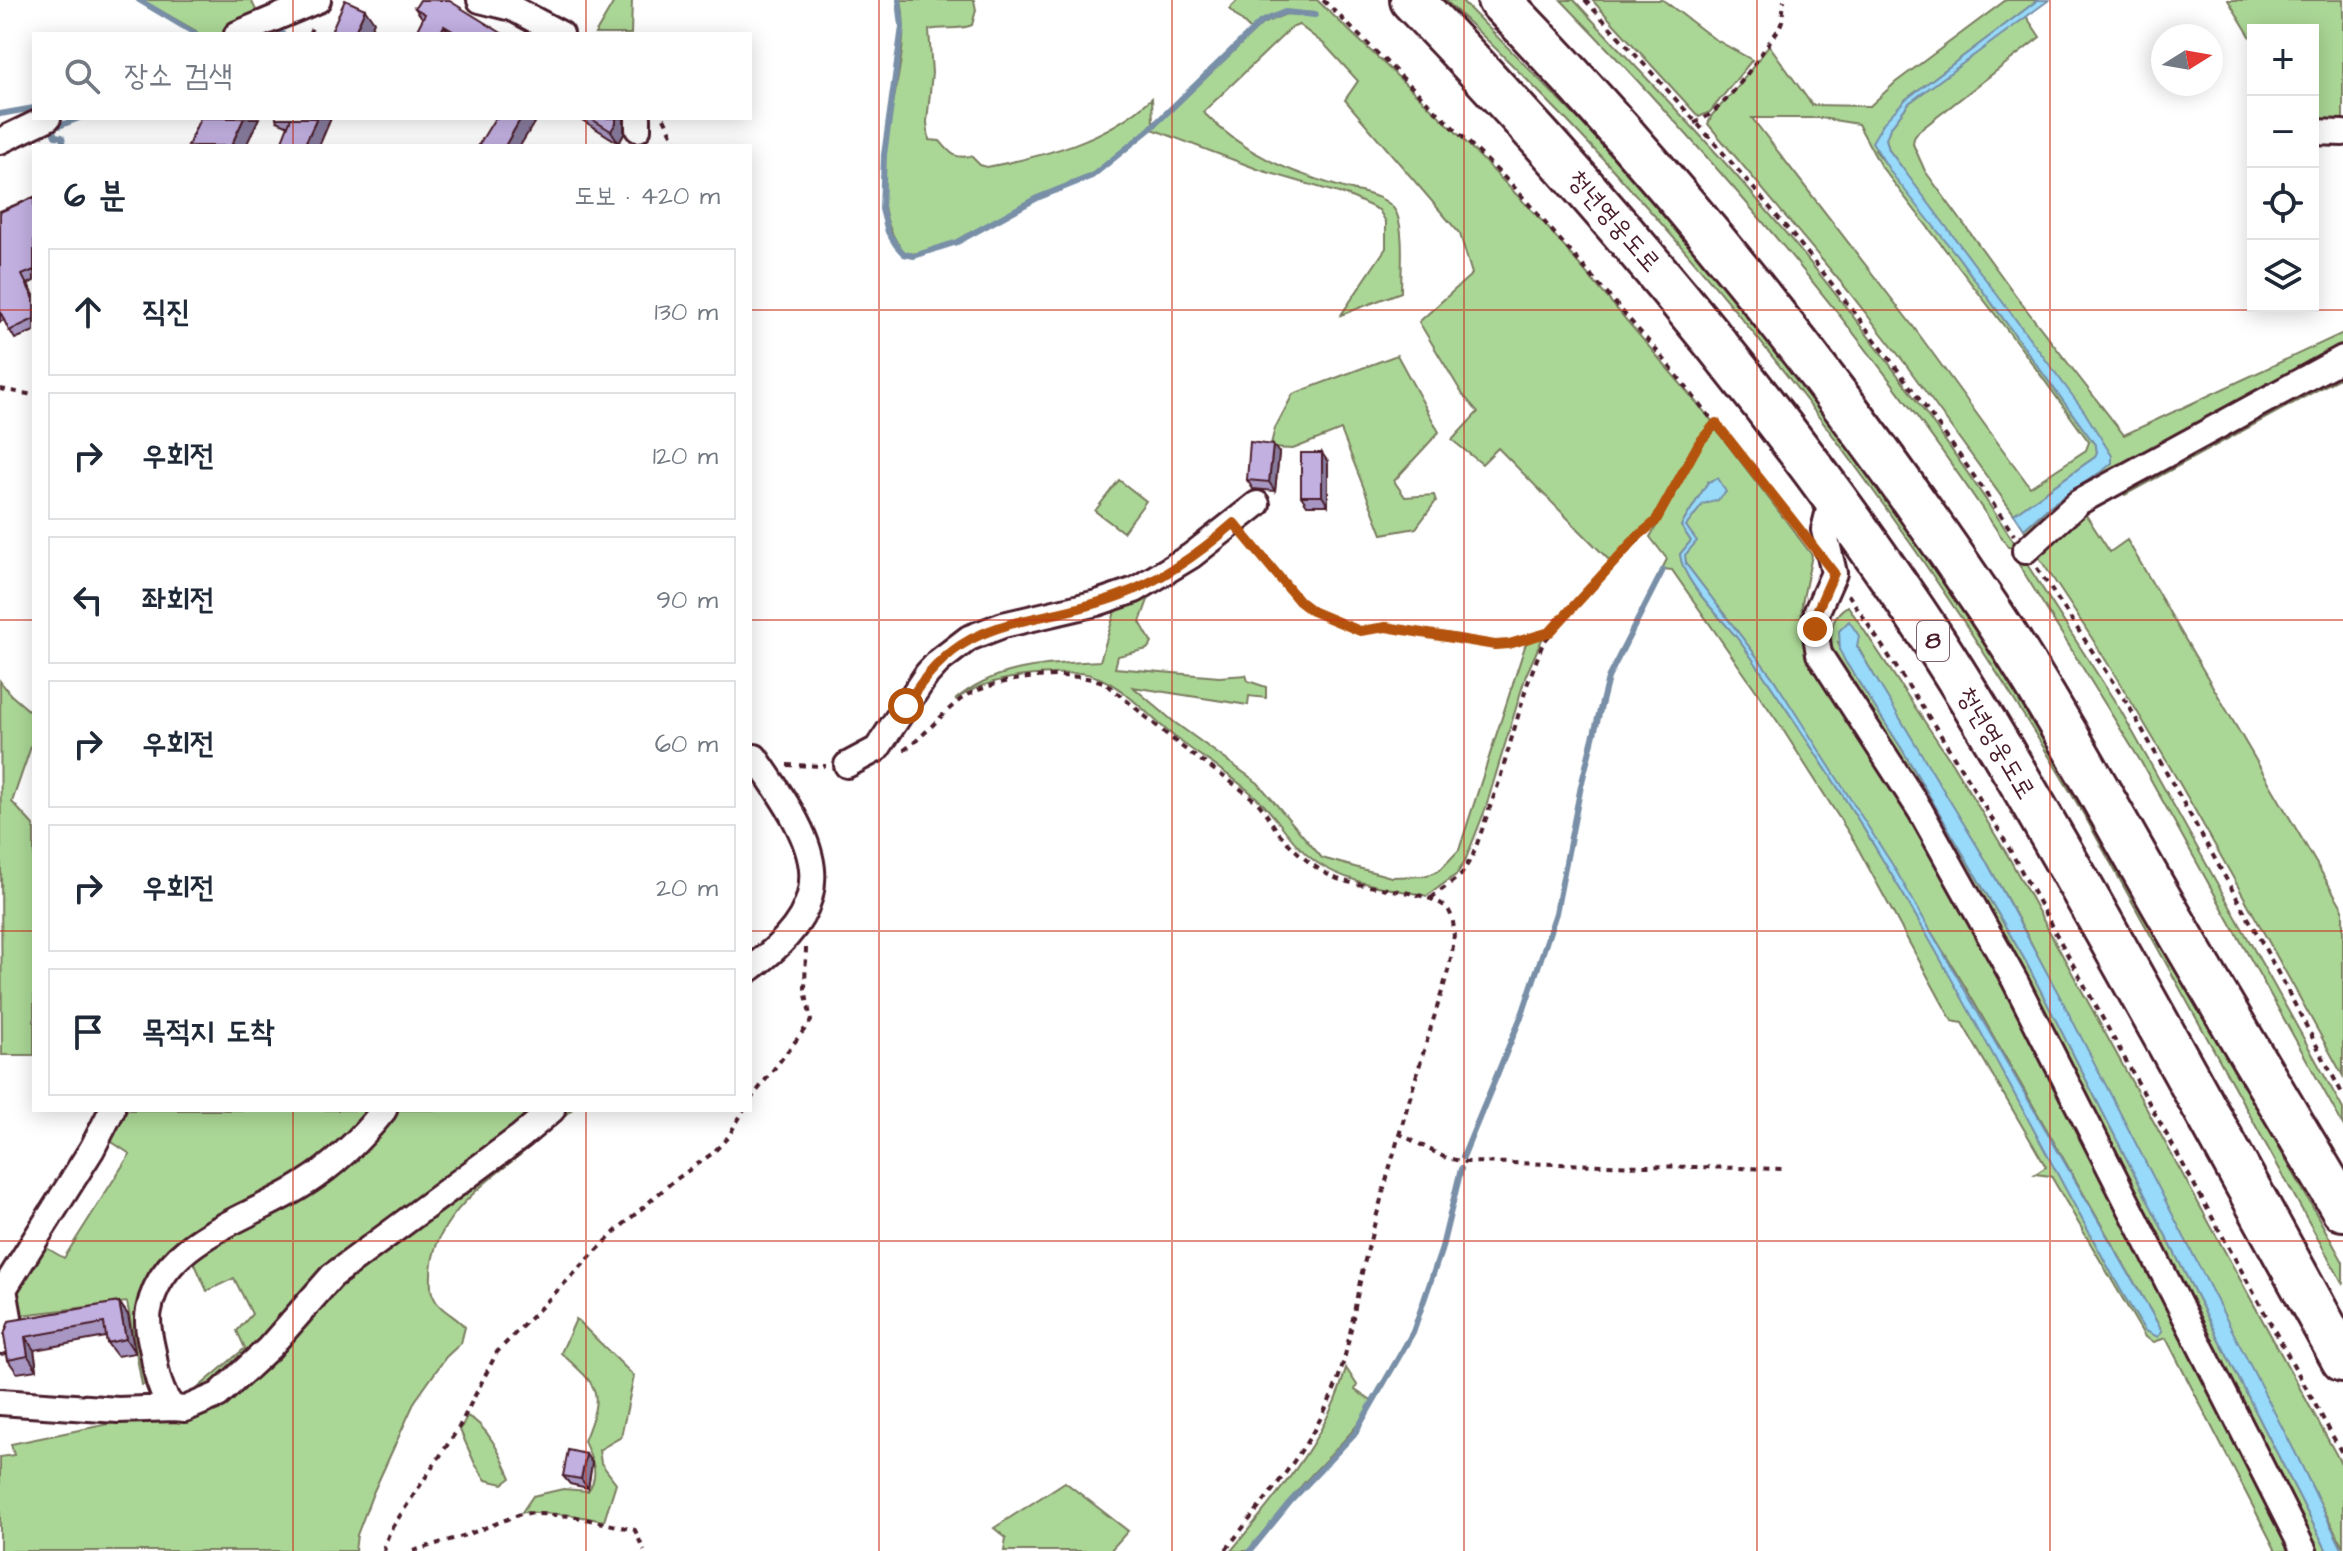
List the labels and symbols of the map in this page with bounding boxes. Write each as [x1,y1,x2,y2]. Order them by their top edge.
north arrow [2151,24,2223,96]
street label: 청년영웅도로 [1559,162,1669,280]
route end [1797,611,1833,647]
road number: 8 [1917,621,1949,661]
street label: 청년영웅도로 [1948,680,2044,806]
route start [888,688,924,724]

